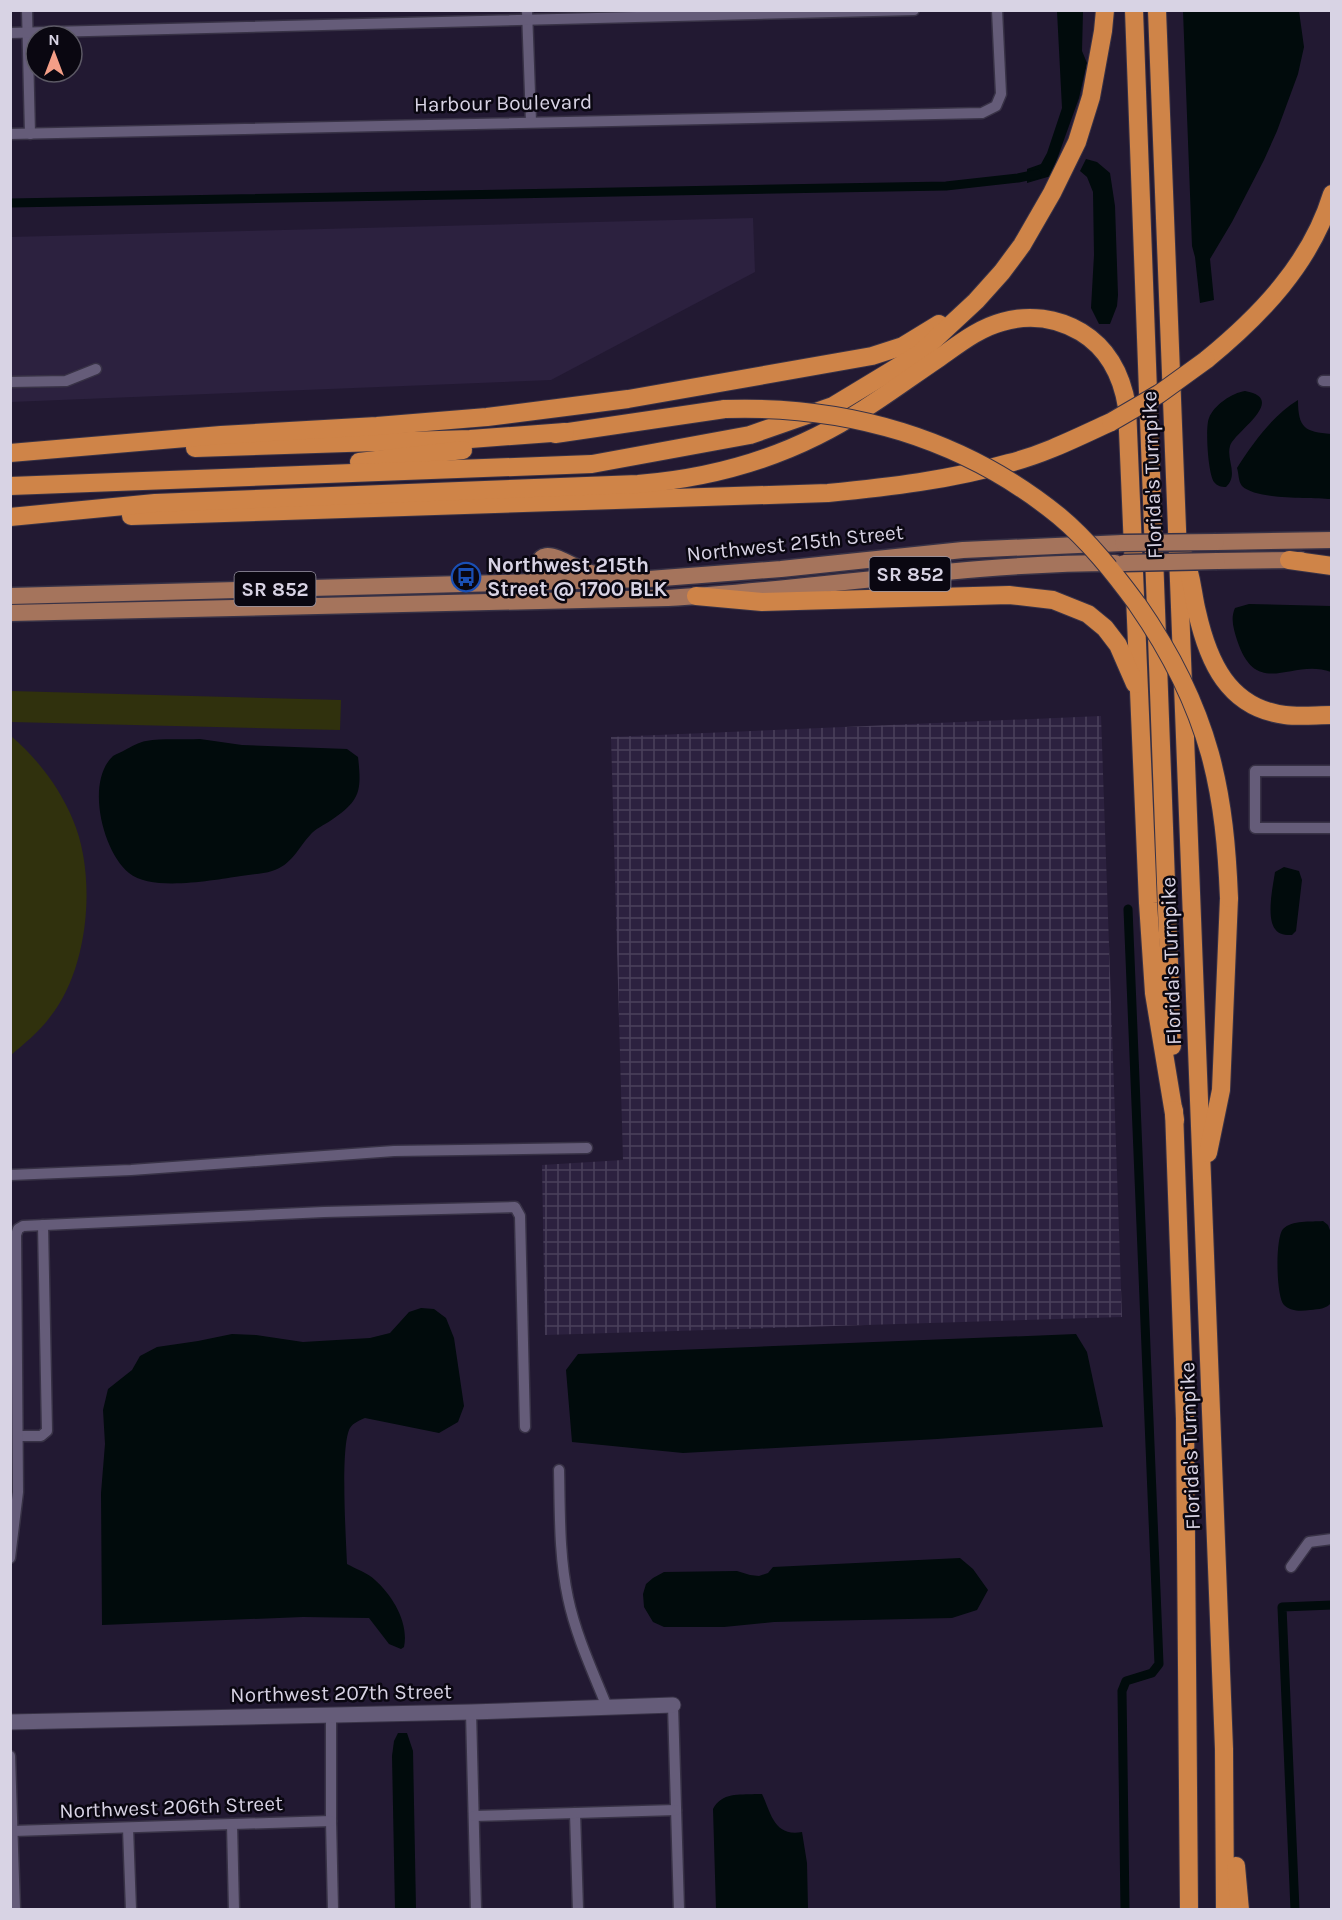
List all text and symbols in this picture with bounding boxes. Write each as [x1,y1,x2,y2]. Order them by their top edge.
north arrow [24,24,84,84]
text: N [48,30,60,49]
street label: Harbour Boulevard [414,89,592,117]
street label: Florida's Turnpike [1137,390,1167,560]
street label: Northwest 215th Street [685,520,905,566]
place label: Northwest 215th Street @ 1700 BLK [487,553,667,601]
road number: SR 852 [870,557,950,591]
bus stop icon: Northwest 215th Street @ 1700 BLK [450,561,482,593]
road number: SR 852 [234,572,316,606]
street label: Florida's Turnpike [1156,876,1186,1046]
street label: Florida's Turnpike [1175,1361,1205,1531]
street label: Northwest 207th Street [230,1679,452,1707]
street label: Northwest 206th Street [59,1791,283,1823]

